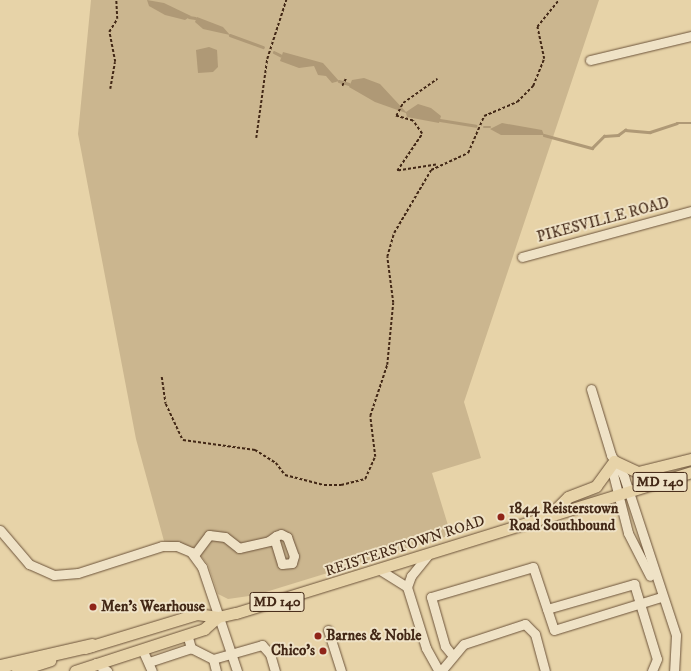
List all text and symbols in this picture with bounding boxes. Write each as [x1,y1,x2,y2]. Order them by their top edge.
street label: PIKESVILLE ROAD [535,194,671,246]
road number: MD 140 [632,470,688,494]
place label: 1844 Reisterstown Road Southbound [509,499,619,534]
street label: REISTERSTOWN ROAD [323,512,487,580]
marker: 1844 Reisterstown Road Southbound [496,512,506,522]
road number: MD 140 [249,590,305,614]
place label: Men's Wearhouse [101,598,205,616]
marker: Men's Wearhouse [88,602,98,612]
place label: Barnes & Noble [326,627,421,645]
marker: Barnes & Noble [313,631,323,641]
place label: Chico's [271,642,315,660]
marker: Chico's [318,646,328,656]

